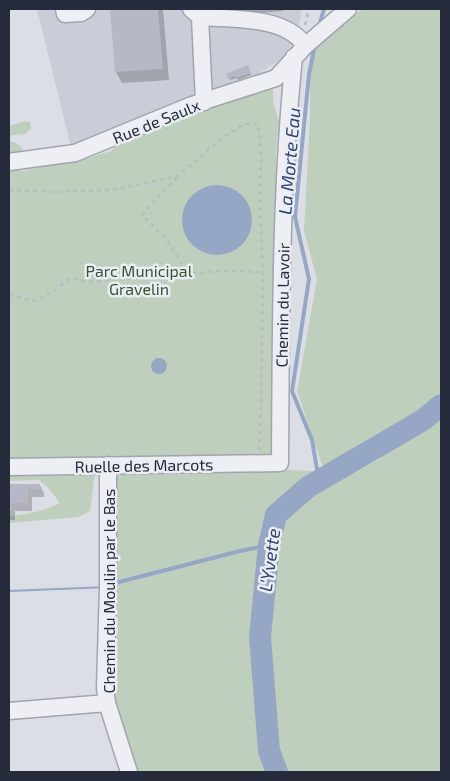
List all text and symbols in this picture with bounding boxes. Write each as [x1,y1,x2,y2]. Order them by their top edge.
street label: Rue de Saulx [110,95,203,147]
water label: La Morte Eau [273,107,305,215]
street label: Chemin du Lavoir [271,242,293,367]
park label: Parc Municipal Gravelin [86,261,193,298]
street label: Ruelle des Marcots [74,454,214,476]
street label: Chemin du Moulin par le Bas [99,489,118,694]
water label: L'Yvette [254,527,284,593]

